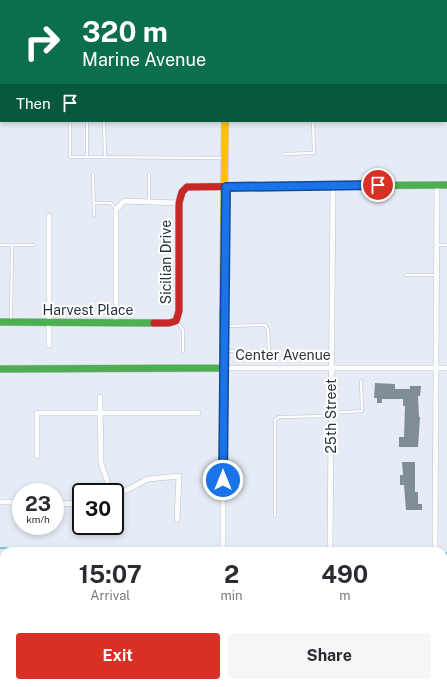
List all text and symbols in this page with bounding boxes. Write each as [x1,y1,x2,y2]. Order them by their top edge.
text: 320 m [82,15,168,48]
icon: right [16,16,68,68]
text: Marine Avenue [82,49,206,70]
icon: arrive [59,92,81,114]
text: Then [16,95,51,112]
pin [361,168,395,202]
icon: arrive [367,174,389,196]
street label: Sicilian Drive [158,220,174,304]
street label: Harvest Place [43,302,134,318]
street label: Center Avenue [235,347,331,363]
street label: 25th Street [323,378,339,454]
position arrow [202,459,244,501]
speed limit sign: 30 [72,483,124,535]
text: 23 [25,492,51,516]
text: km/h [26,513,50,525]
text: 15:07 [79,560,142,588]
text: 2 [224,560,239,588]
text: 490 [321,560,368,588]
text: Arrival [90,588,130,603]
text: min [220,588,243,603]
text: m [339,588,350,603]
button: Exit [16,633,220,679]
button: Share [228,633,431,679]

